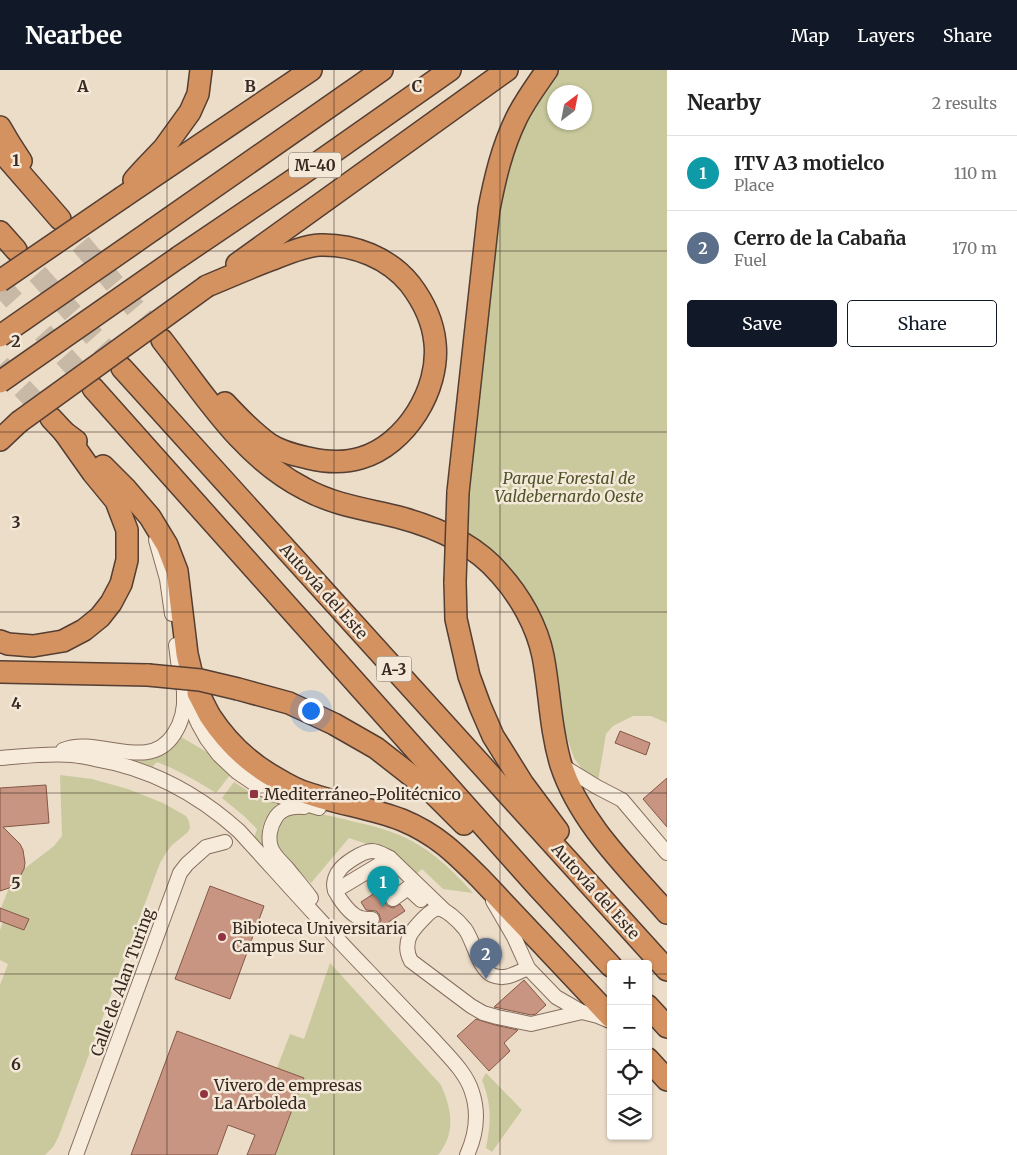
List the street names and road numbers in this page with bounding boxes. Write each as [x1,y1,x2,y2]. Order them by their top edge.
road number: M-40 [289,152,341,178]
street label: Autovía del Este [275,538,372,643]
road number: A-3 [376,656,412,682]
street label: Autovía del Este [547,838,644,943]
street label: Calle de Alan Turing [86,905,158,1059]

